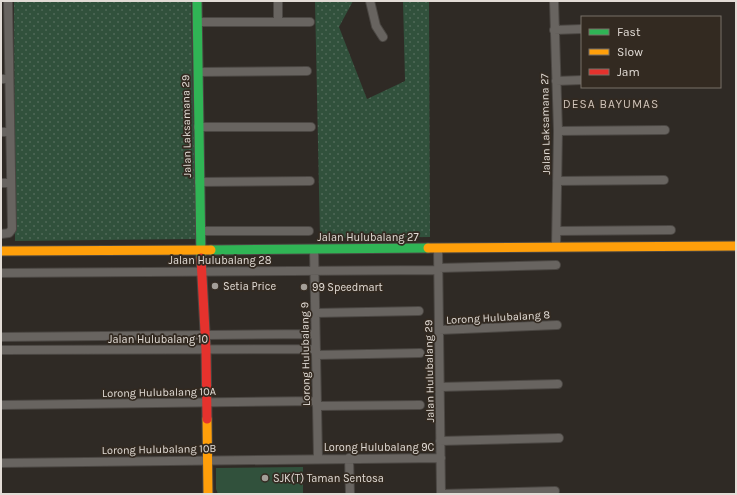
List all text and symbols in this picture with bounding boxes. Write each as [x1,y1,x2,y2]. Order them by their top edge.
legend [581,16,721,88]
text: Fast [617,25,641,39]
text: Slow [617,45,643,59]
text: Jam [617,65,640,79]
street label: Jalan Laksamana 27 [538,73,553,175]
street label: Jalan Laksamana 29 [179,75,194,177]
district label: DESA BAYUMAS [563,97,659,111]
street label: Jalan Hulubalang 27 [317,231,419,244]
street label: Jalan Hulubalang 28 [169,254,272,267]
place label: Setia Price [223,280,276,293]
marker: Setia Price [210,281,220,291]
place label: 99 Speedmart [312,281,383,294]
marker: 99 Speedmart [299,282,309,292]
street label: Lorong Hulubalang 9 [298,302,313,406]
street label: Lorong Hulubalang 8 [446,308,551,327]
street label: Jalan Hulubalang 29 [422,320,437,422]
street label: Jalan Hulubalang 10 [108,333,208,346]
street label: Lorong Hulubalang 10A [102,385,217,400]
street label: Lorong Hulubalang 9C [324,441,435,454]
street label: Lorong Hulubalang 10B [102,442,217,457]
place label: SJK(T) Taman Sentosa [273,472,384,485]
marker: SJK(T) Taman Sentosa [260,473,270,483]

